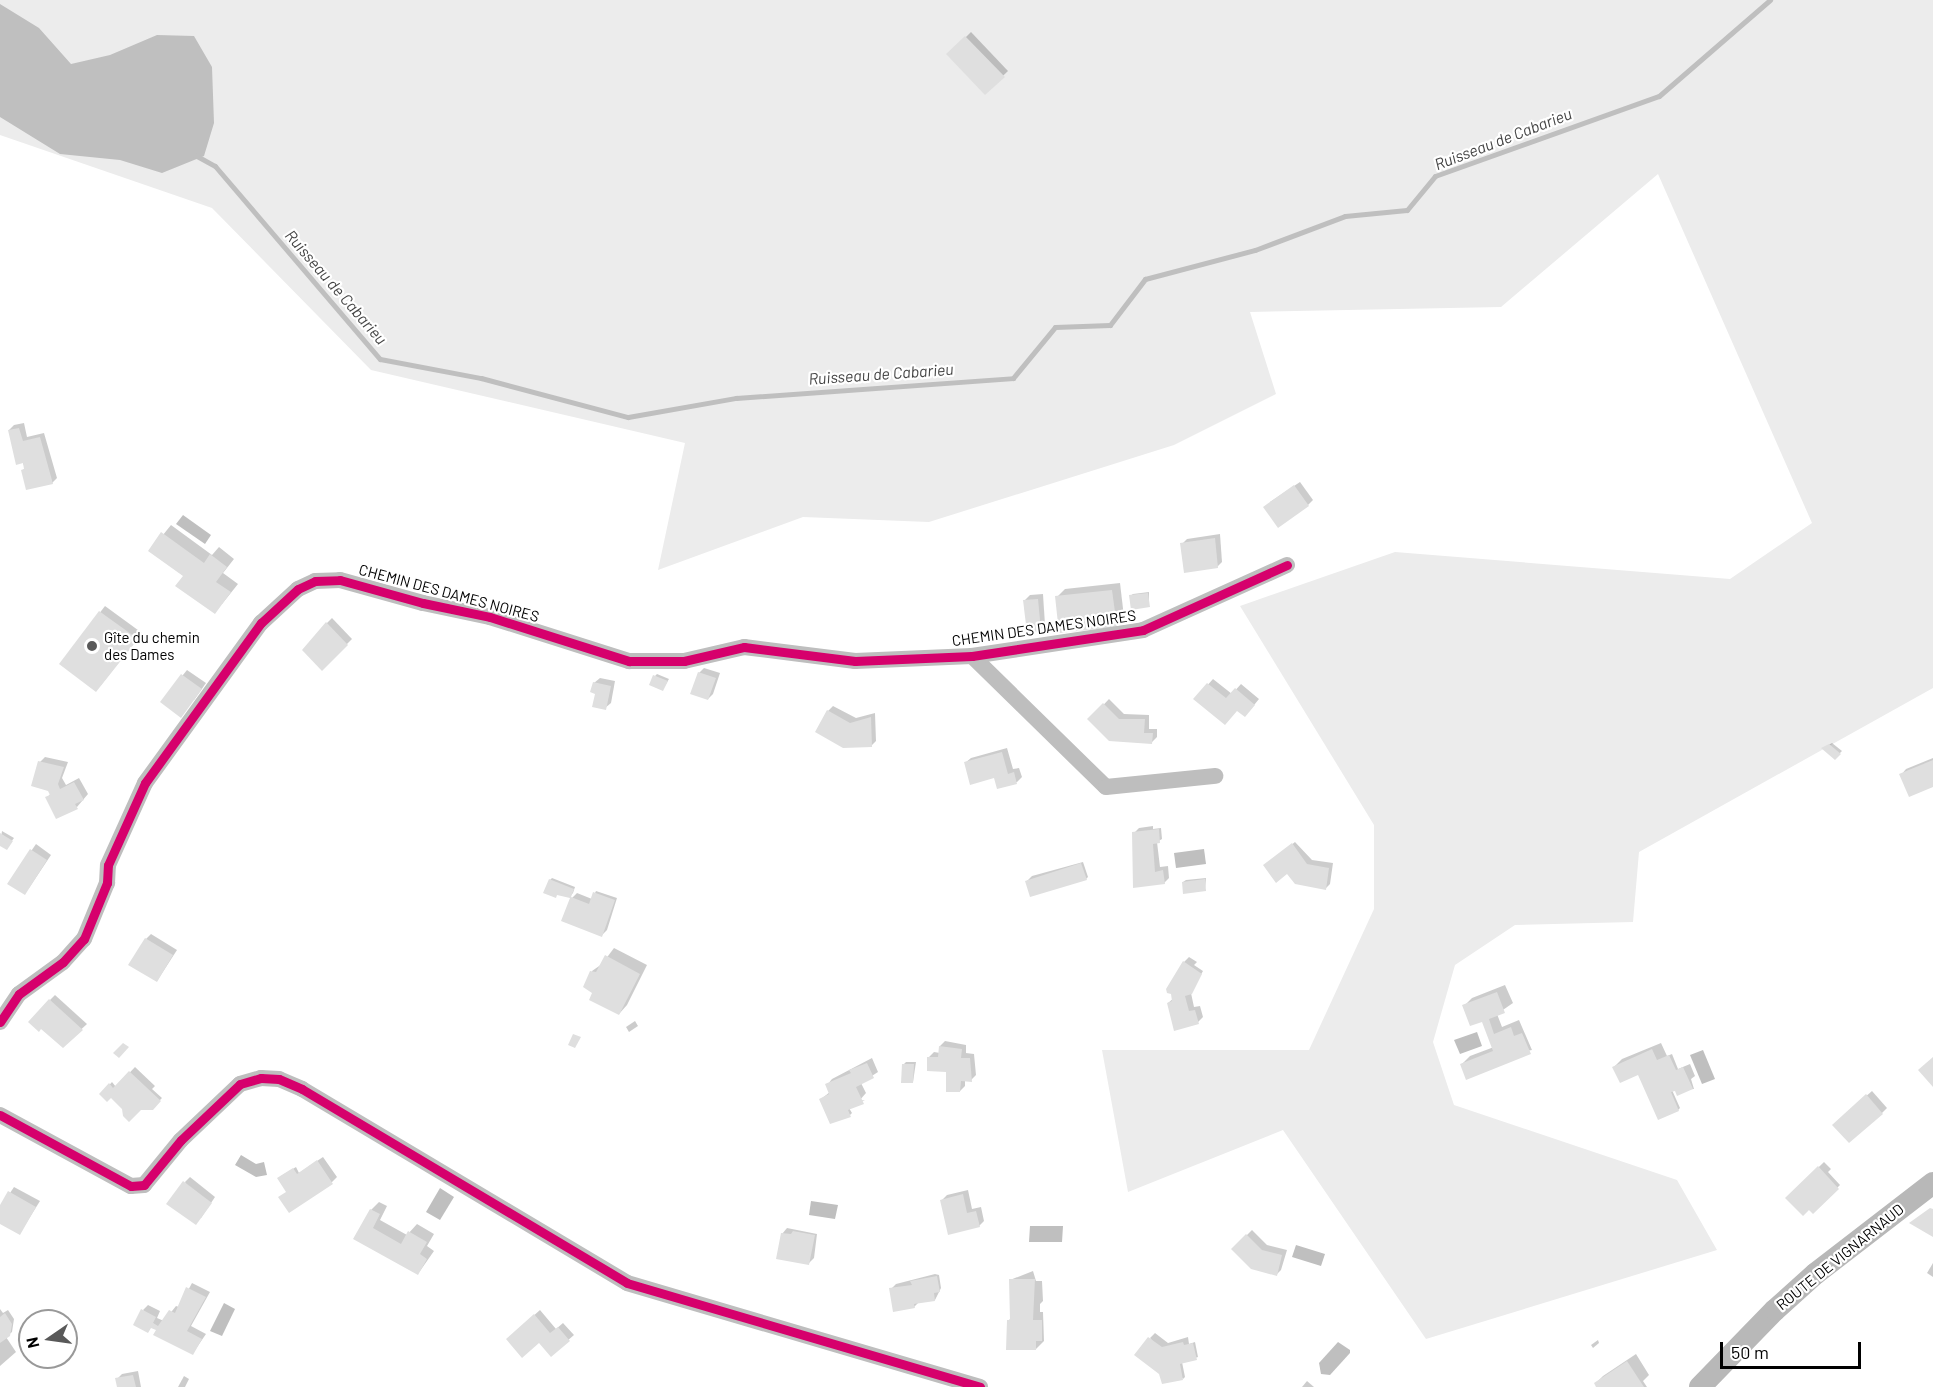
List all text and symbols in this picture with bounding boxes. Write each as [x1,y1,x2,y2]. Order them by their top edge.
water label: Ruisseau de Cabarieu [1432,104,1574,174]
water label: Ruisseau de Cabarieu [281,226,391,348]
water label: Ruisseau de Cabarieu [808,359,954,389]
street label: CHEMIN DES DAMES NOIRES [357,560,541,626]
street label: CHEMIN DES DAMES NOIRES [951,606,1137,650]
place label: Gîte du chemin des Dames [104,628,200,663]
marker: Gîte du chemin des Dames [85,639,99,653]
street label: ROUTE DE VIGNARNAUD [1773,1200,1907,1314]
north arrow [18,1309,78,1369]
scale bar [1723,1330,1864,1368]
text: N [21,1335,42,1350]
text: 50 m [1731,1341,1769,1363]

